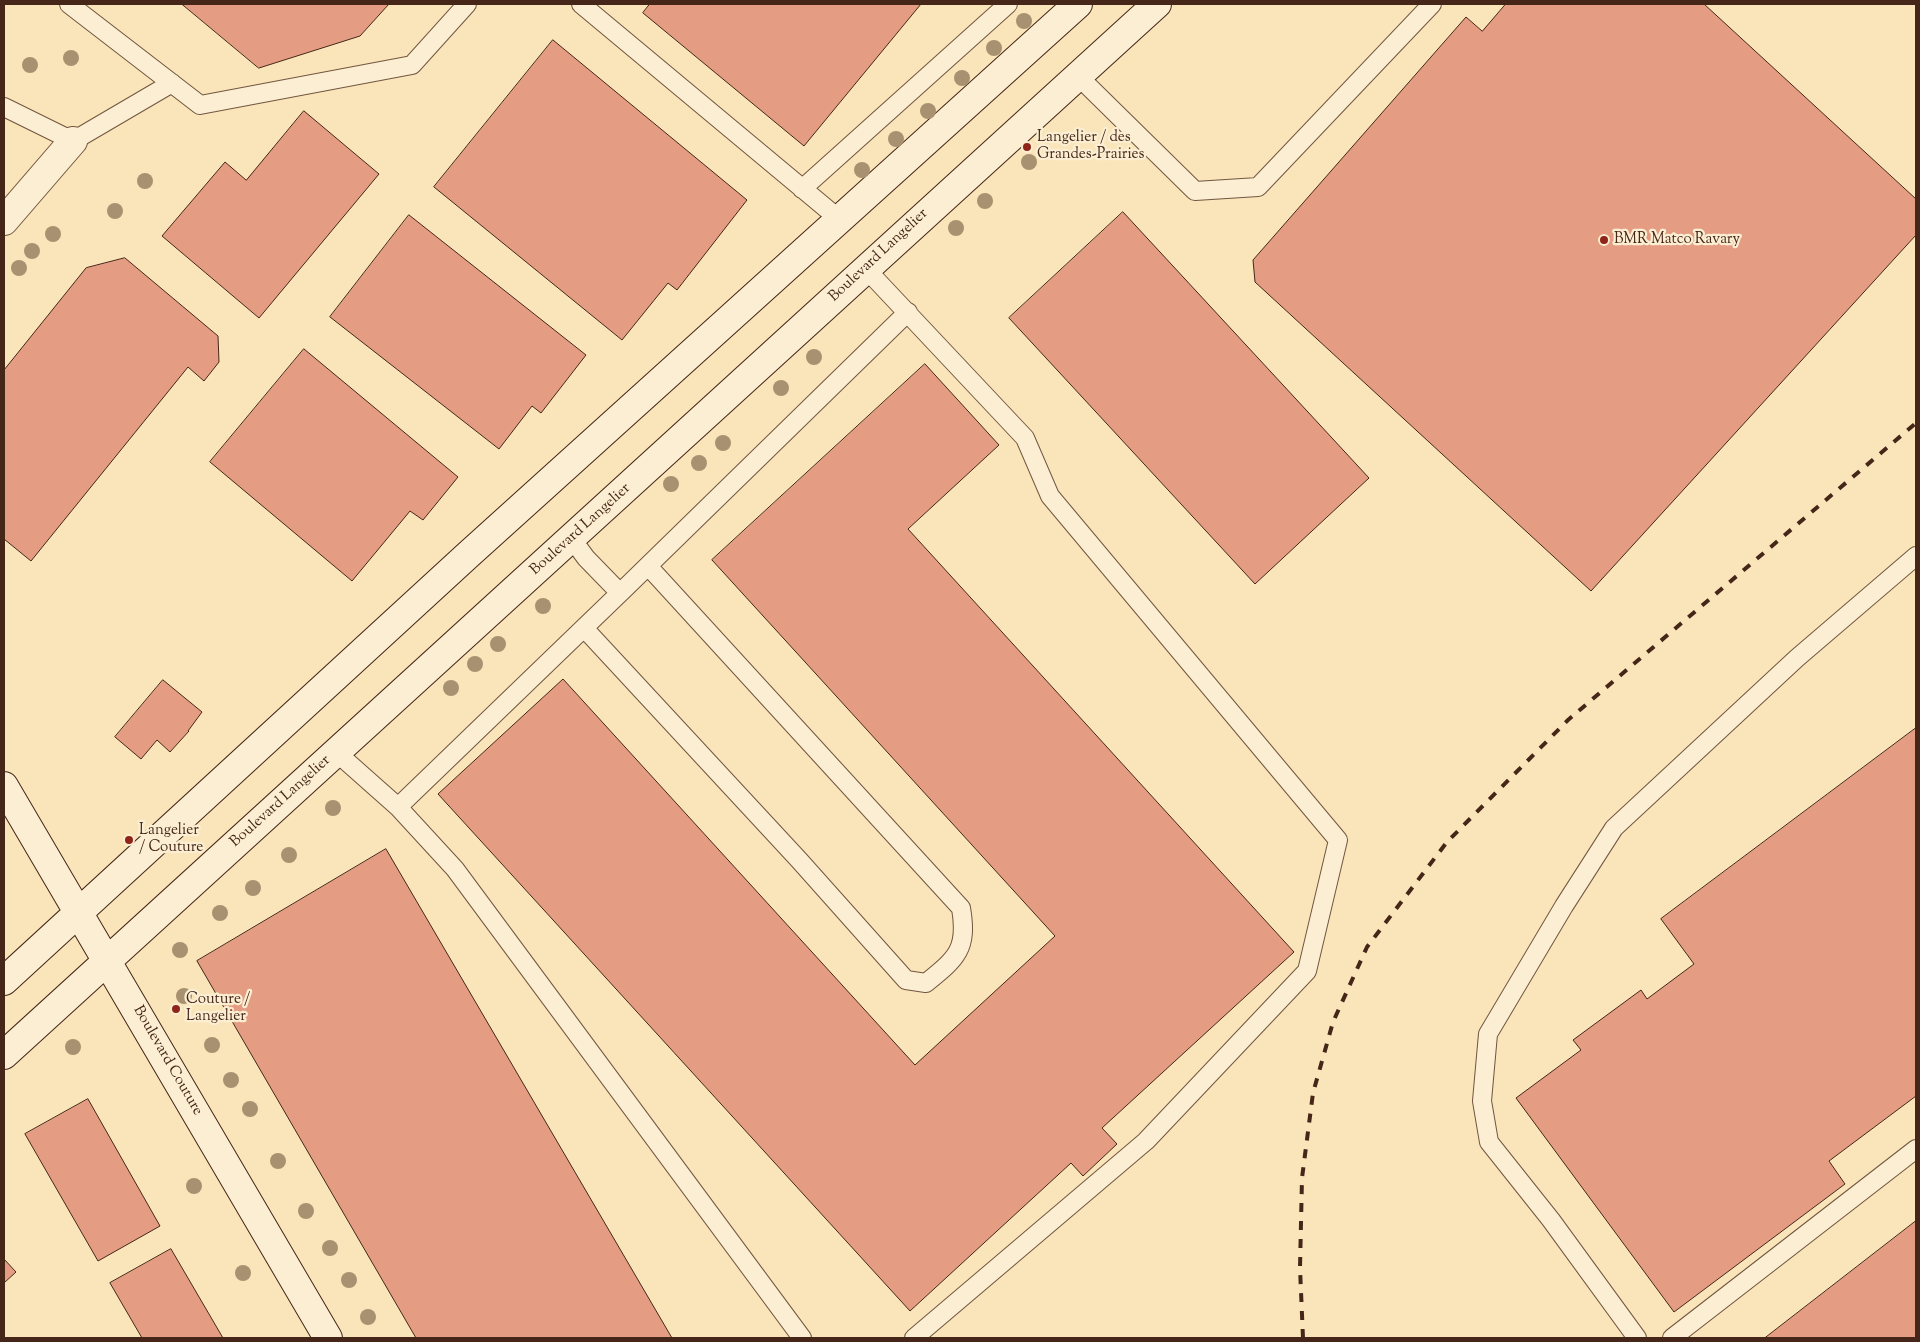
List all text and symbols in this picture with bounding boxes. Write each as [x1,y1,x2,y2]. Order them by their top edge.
place label: Langelier / des Grandes-Prairies [1037,129,1145,164]
marker: Langelier / des Grandes-Prairies [1021,141,1033,153]
street label: Boulevard Langelier [826,206,932,306]
place label: BMR Matco Ravary [1614,231,1740,249]
marker: BMR Matco Ravary [1598,234,1610,246]
street label: Boulevard Langelier [527,480,635,580]
street label: Boulevard Langelier [227,752,335,852]
place label: Langelier / Couture [139,822,203,857]
marker: Langelier / Couture [123,834,135,846]
place label: Couture / Langelier [186,991,250,1026]
street label: Boulevard Couture [128,1003,206,1119]
marker: Couture / Langelier [170,1003,182,1015]

